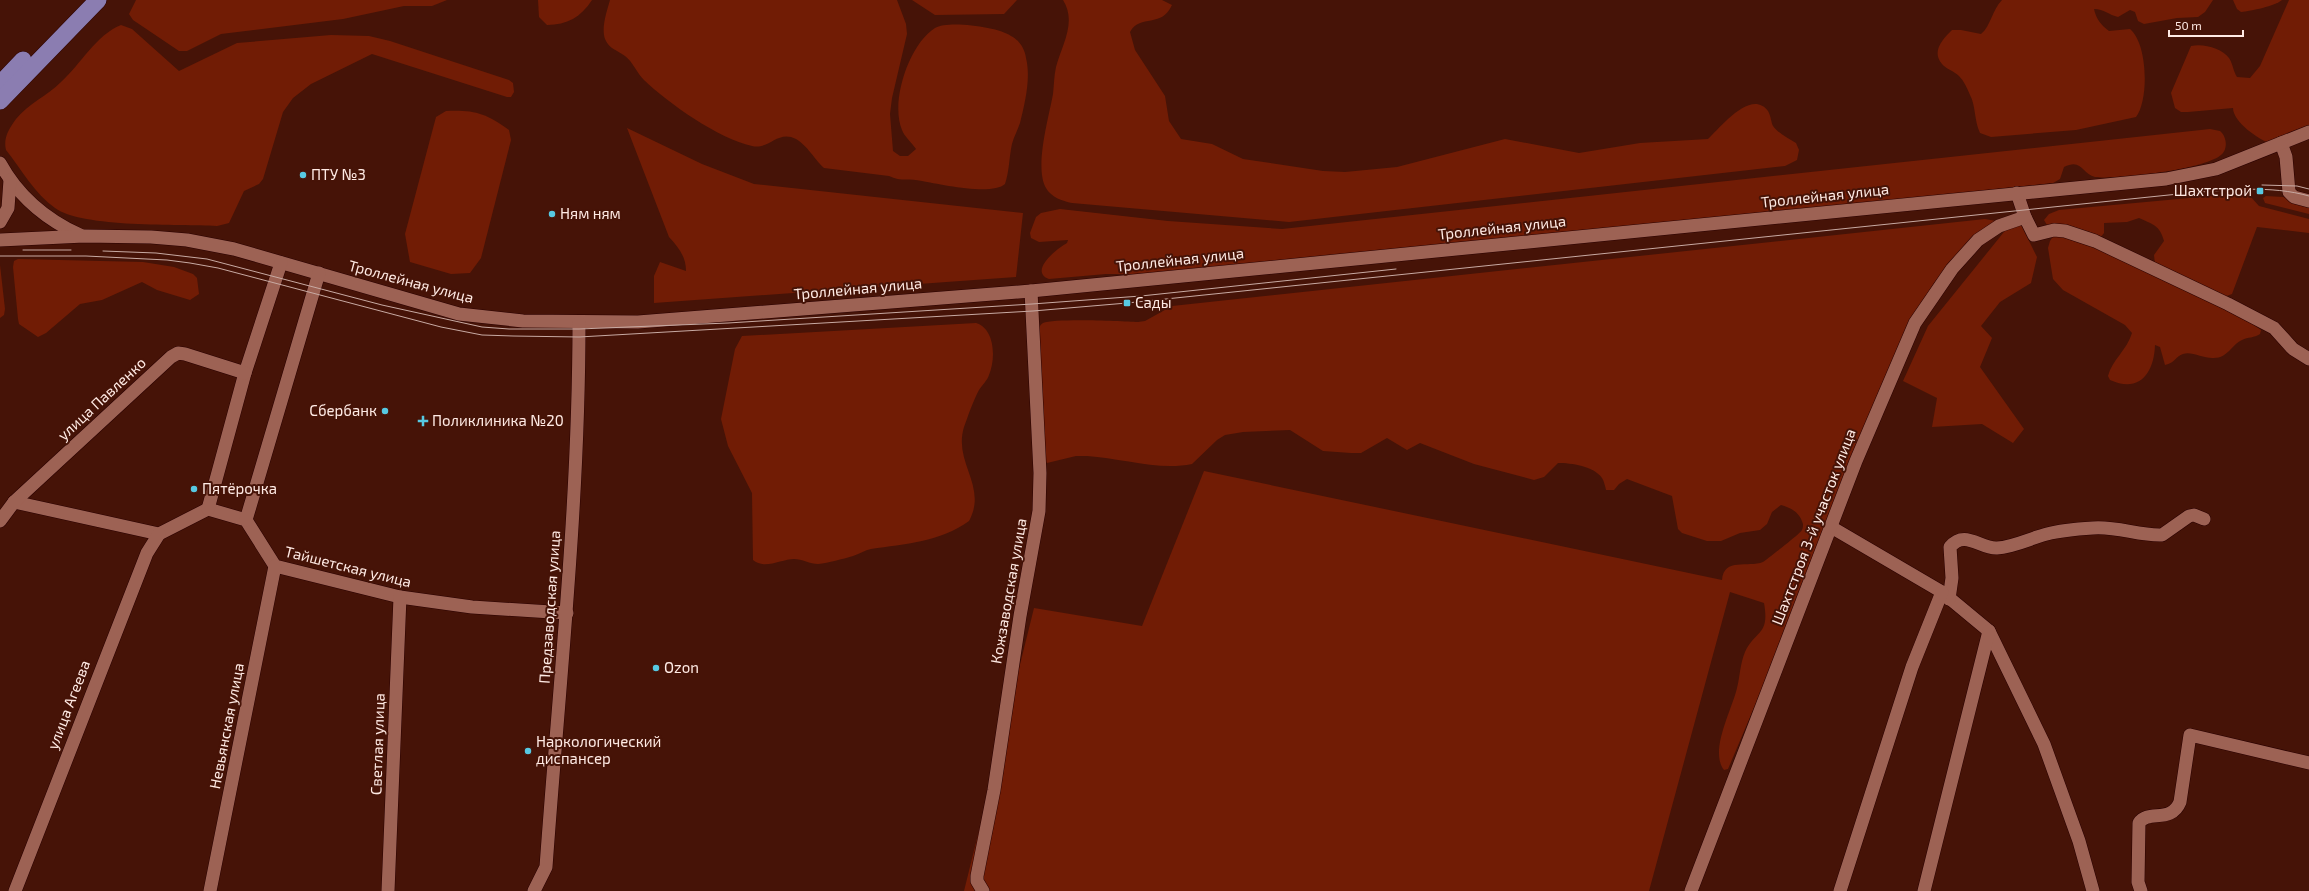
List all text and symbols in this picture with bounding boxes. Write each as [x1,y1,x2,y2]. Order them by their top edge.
scale bar [2169,12,2243,38]
text: 50 m [2175,18,2202,32]
place label: ПТУ №3 [311,165,366,183]
marker: ПТУ №3 [298,170,308,180]
street label: Троллейная улица [1760,179,1890,212]
place label: Шахтстрой [2174,181,2252,199]
marker: Шахтстрой [2255,186,2265,196]
place label: Ням ням [560,204,621,222]
marker: Ням ням [547,209,557,219]
street label: Троллейная улица [1437,211,1567,244]
street label: Троллейная улица [1115,243,1245,276]
street label: Троллейная улица [346,256,476,307]
street label: Троллейная улица [793,273,923,304]
place label: Сады [1135,293,1171,311]
marker: Сады [1122,298,1132,308]
street label: улица Павленко [54,353,150,444]
place label: Сбербанк [309,401,377,419]
marker: Сбербанк [380,406,390,416]
place label: Поликлиника №20 [432,411,564,429]
marker: Поликлиника №20 [417,415,429,427]
street label: Шахтстроя 3-й участок улица [1767,426,1860,628]
place label: Пятёрочка [202,479,277,497]
marker: Пятёрочка [189,484,199,494]
street label: Кожзаводская улица [986,517,1031,665]
street label: Предзаводская улица [535,530,564,684]
street label: Тайшетская улица [283,542,413,591]
street label: улица Агеева [43,657,94,752]
place label: Ozon [664,658,699,676]
street label: Невьянская улица [205,661,248,791]
marker: Ozon [651,663,661,673]
street label: Светлая улица [366,693,389,795]
place label: Наркологический диспансер [536,732,661,767]
marker: Наркологический диспансер [523,746,533,756]

